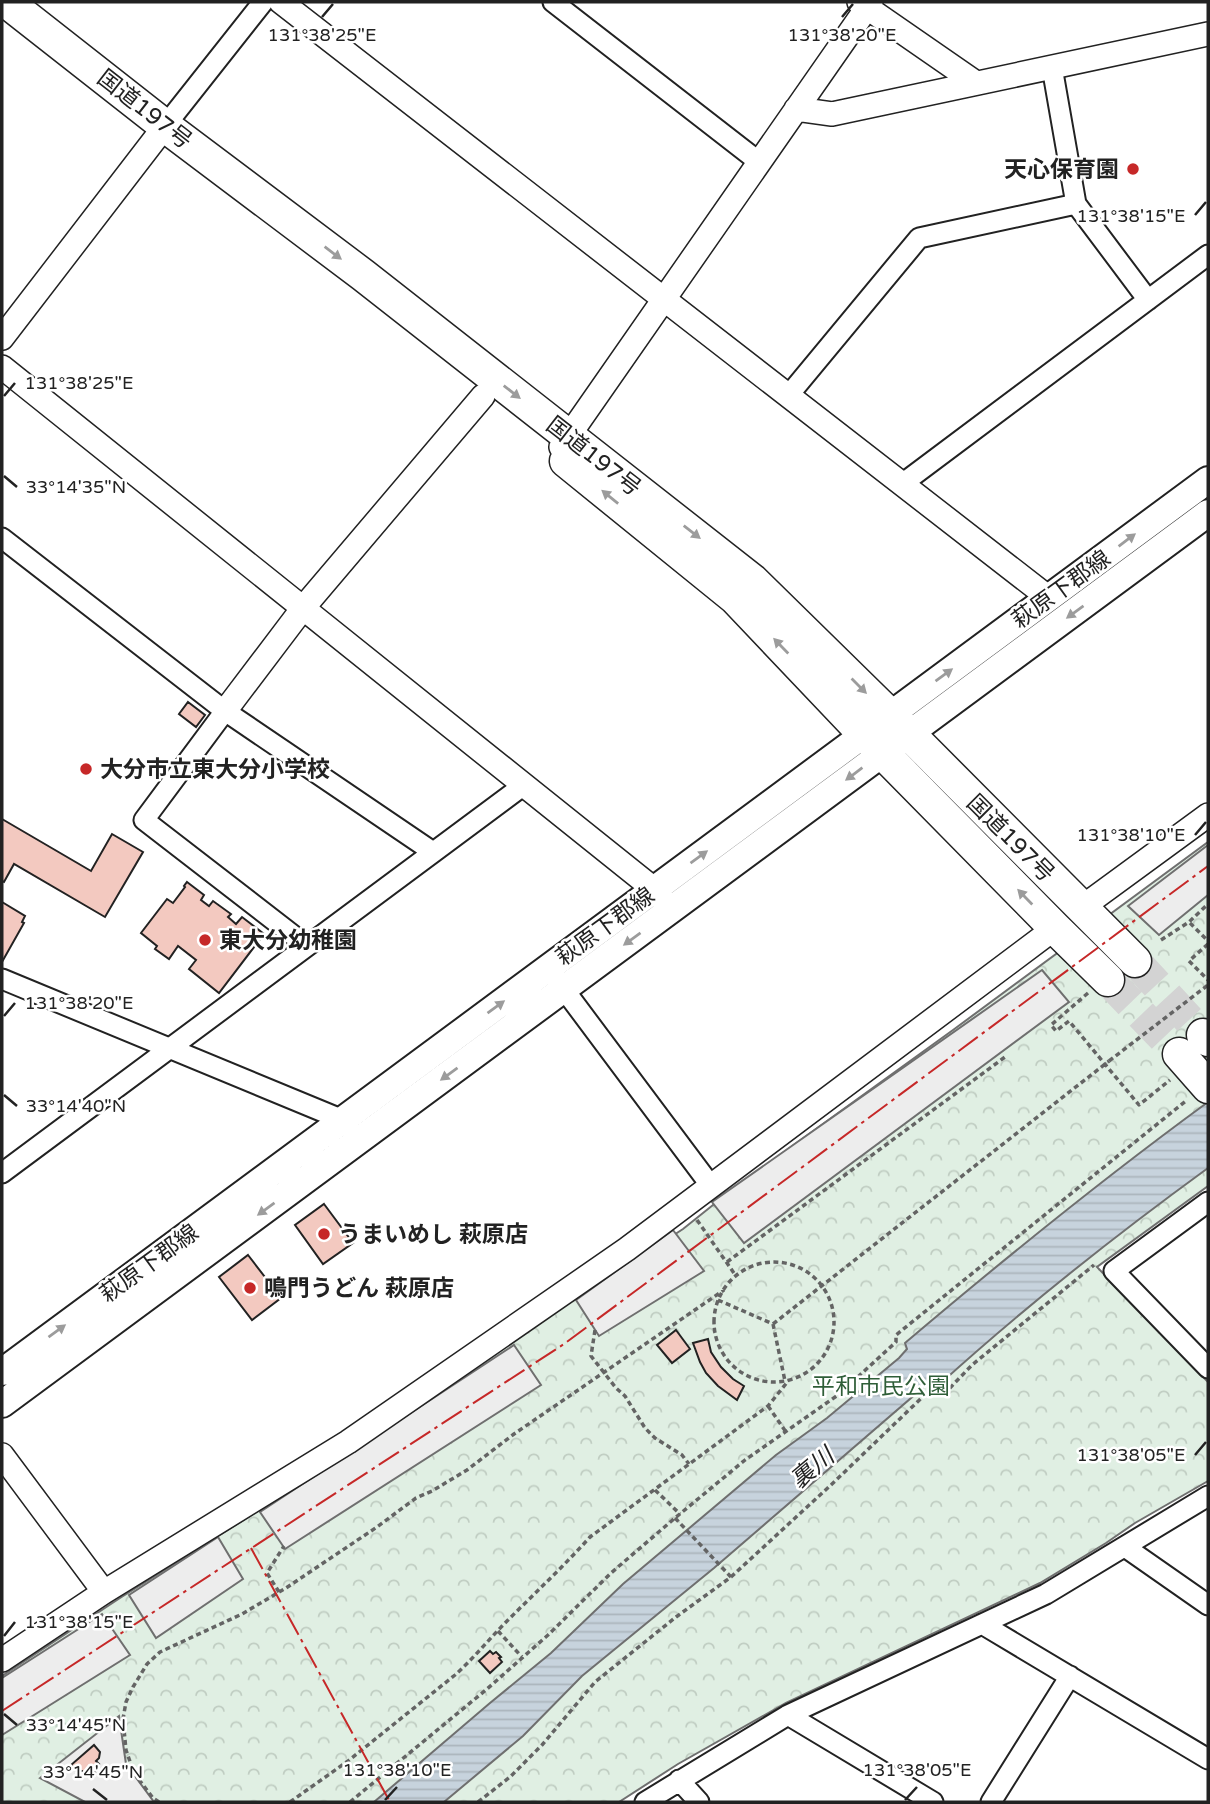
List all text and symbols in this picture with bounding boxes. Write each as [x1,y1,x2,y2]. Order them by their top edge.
text: 131°38'25"E [268,24,376,46]
text: 131°38'20"E [788,24,896,46]
street label: 国道197号 [92,64,197,155]
place label: 天心保育園 [1004,156,1119,184]
marker: 天心保育園 [1125,161,1141,177]
text: 131°38'15"E [1077,205,1185,227]
one-way arrow [323,245,341,260]
text: 131°38'25"E [25,372,133,394]
one-way arrow [503,385,521,400]
street label: 国道197号 [541,411,646,502]
text: 33°14'35"N [26,476,126,498]
one-way arrow [602,489,620,504]
one-way arrow [682,525,700,540]
one-way arrow [1118,532,1136,547]
street label: 萩原下郡線 [1007,545,1116,635]
one-way arrow [1066,604,1084,619]
one-way arrow [773,638,789,655]
one-way arrow [935,667,953,682]
one-way arrow [851,677,868,694]
place label: 大分市立東大分小学校 [100,756,330,784]
marker: 大分市立東大分小学校 [78,761,94,777]
one-way arrow [845,767,864,781]
street label: 国道197号 [961,789,1060,888]
text: 131°38'10"E [1077,824,1185,846]
one-way arrow [690,850,708,864]
street label: 萩原下郡線 [551,882,660,972]
one-way arrow [1016,889,1033,906]
place label: 東大分幼稚園 [219,927,357,955]
one-way arrow [623,931,641,945]
marker: 東大分幼稚園 [197,932,213,948]
text: 131°38'20"E [25,992,133,1014]
one-way arrow [487,1000,505,1014]
one-way arrow [440,1066,458,1080]
text: 33°14'40"N [26,1095,126,1117]
one-way arrow [257,1202,275,1216]
street label: 萩原下郡線 [95,1219,204,1309]
place label: うまいめし 萩原店 [338,1221,528,1249]
marker: うまいめし 萩原店 [316,1226,332,1242]
place label: 鳴門うどん 萩原店 [264,1275,454,1303]
marker: 鳴門うどん 萩原店 [242,1280,258,1296]
one-way arrow [48,1324,66,1338]
park label: 平和市民公園 [812,1373,950,1401]
water label: 裏川 [785,1440,842,1495]
text: 131°38'05"E [1077,1444,1185,1466]
text: 131°38'15"E [25,1611,133,1633]
text: 33°14'45"N [26,1714,126,1736]
text: 131°38'10"E [343,1759,451,1781]
text: 131°38'05"E [863,1759,971,1781]
text: 33°14'45"N [43,1761,143,1783]

